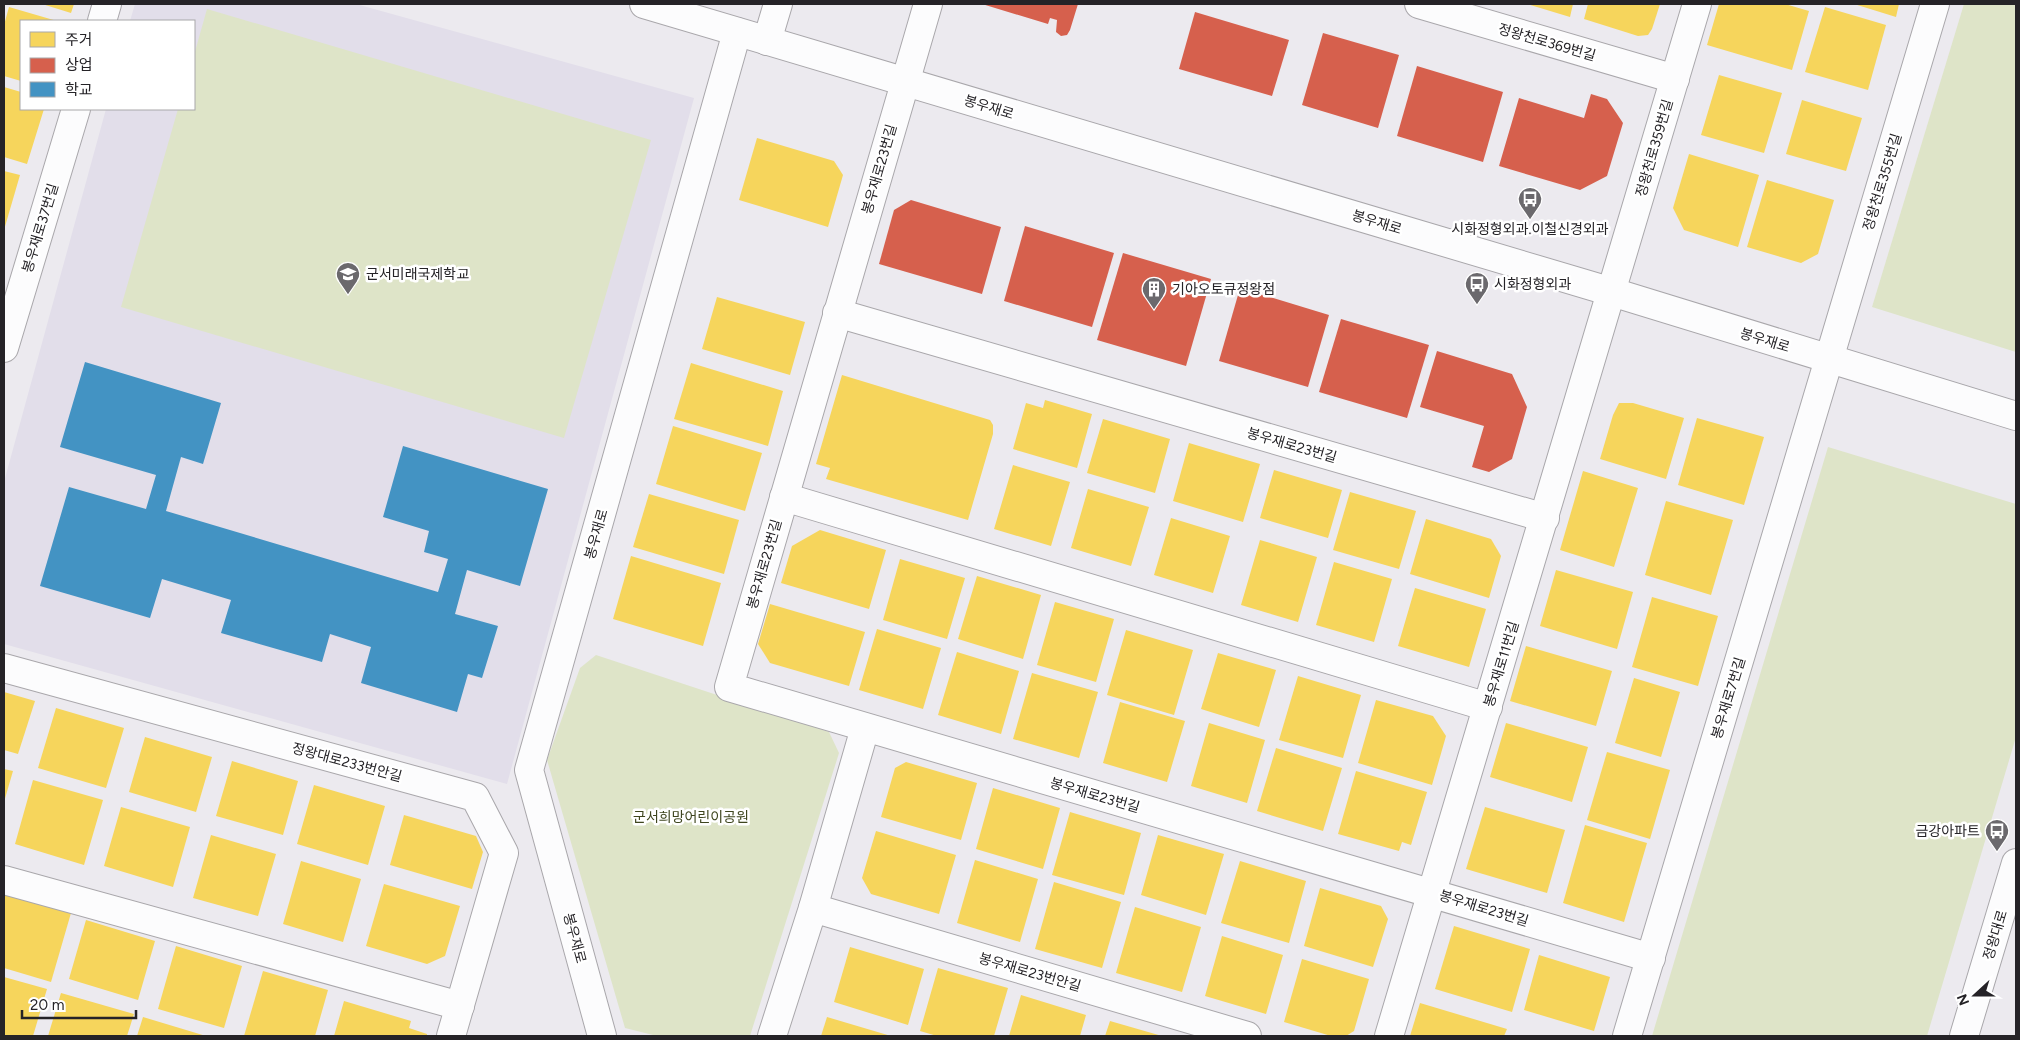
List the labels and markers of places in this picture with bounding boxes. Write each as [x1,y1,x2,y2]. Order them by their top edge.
bus stop icon: 시화정형외과.이철신경외과 [1517,186,1543,220]
place label: 시화정형외과.이철신경외과 [1451,221,1609,238]
school or university icon: 군서미래국제학교 [335,261,361,295]
place label: 군서미래국제학교 [366,266,469,283]
bus stop icon: 시화정형외과 [1464,271,1490,305]
building icon: 기아오토큐정왕점 [1141,276,1167,310]
place label: 시화정형외과 [1494,276,1571,293]
place label: 기아오토큐정왕점 [1172,281,1275,298]
bus stop icon: 금강아파트 [1984,818,2010,852]
place label: 금강아파트 [1916,823,1980,840]

